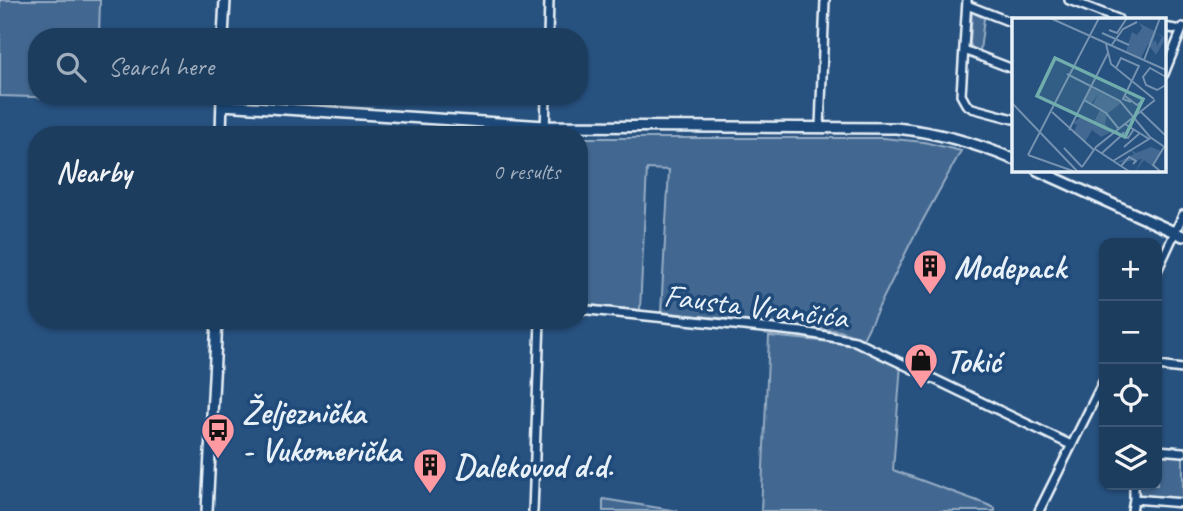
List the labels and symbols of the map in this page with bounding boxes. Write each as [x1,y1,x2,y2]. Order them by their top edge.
inset map [1012,18,1166,172]
place label: Modepack [954,246,1068,288]
building icon: Modepack [911,247,949,296]
street label: Fausta Vrančića [662,274,853,338]
place label: Tokić [946,340,1005,382]
shop icon: Tokić [902,341,940,390]
place label: Željeznička - Vukomerička [242,391,403,471]
bus stop icon: Željeznička - Vukomerička [199,411,237,460]
place label: Dalekovod d.d. [454,445,613,487]
building icon: Dalekovod d.d. [411,446,449,495]

